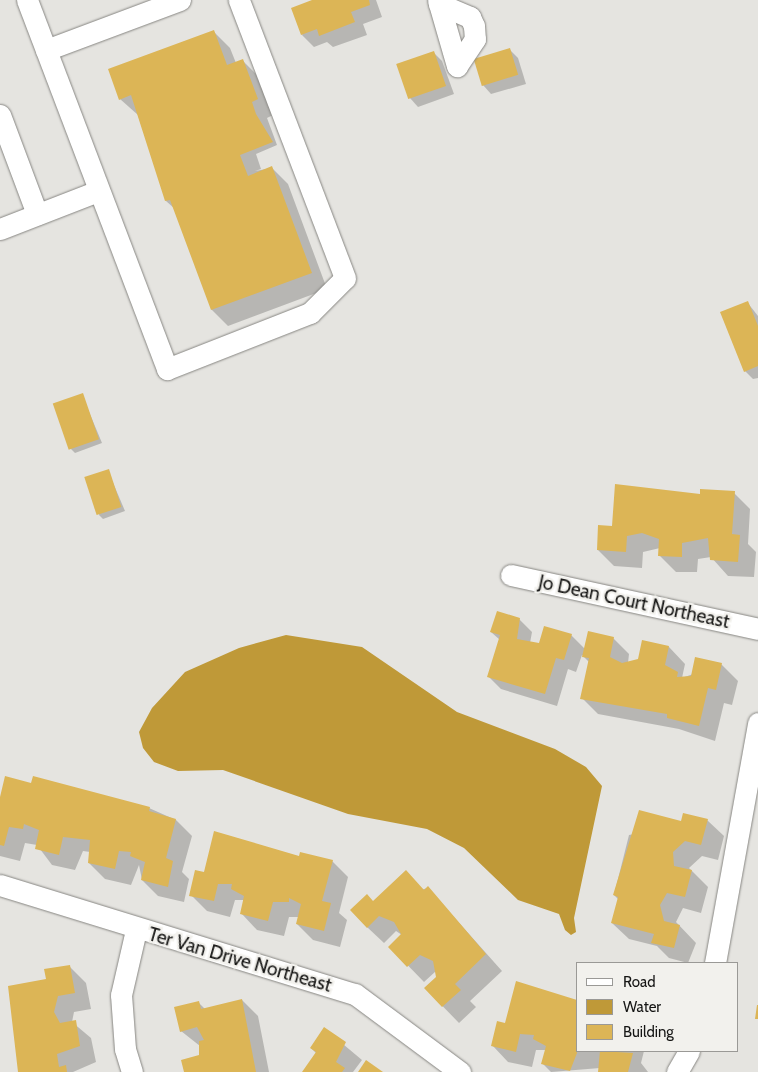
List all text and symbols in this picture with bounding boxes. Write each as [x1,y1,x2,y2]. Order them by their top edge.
street label: Jo Dean Court Northeast [536,571,732,633]
street label: Ter Van Drive Northeast [146,923,334,997]
legend [576,962,738,1052]
text: Road [623,973,656,991]
text: Water [623,998,661,1016]
text: Building [623,1023,674,1041]

